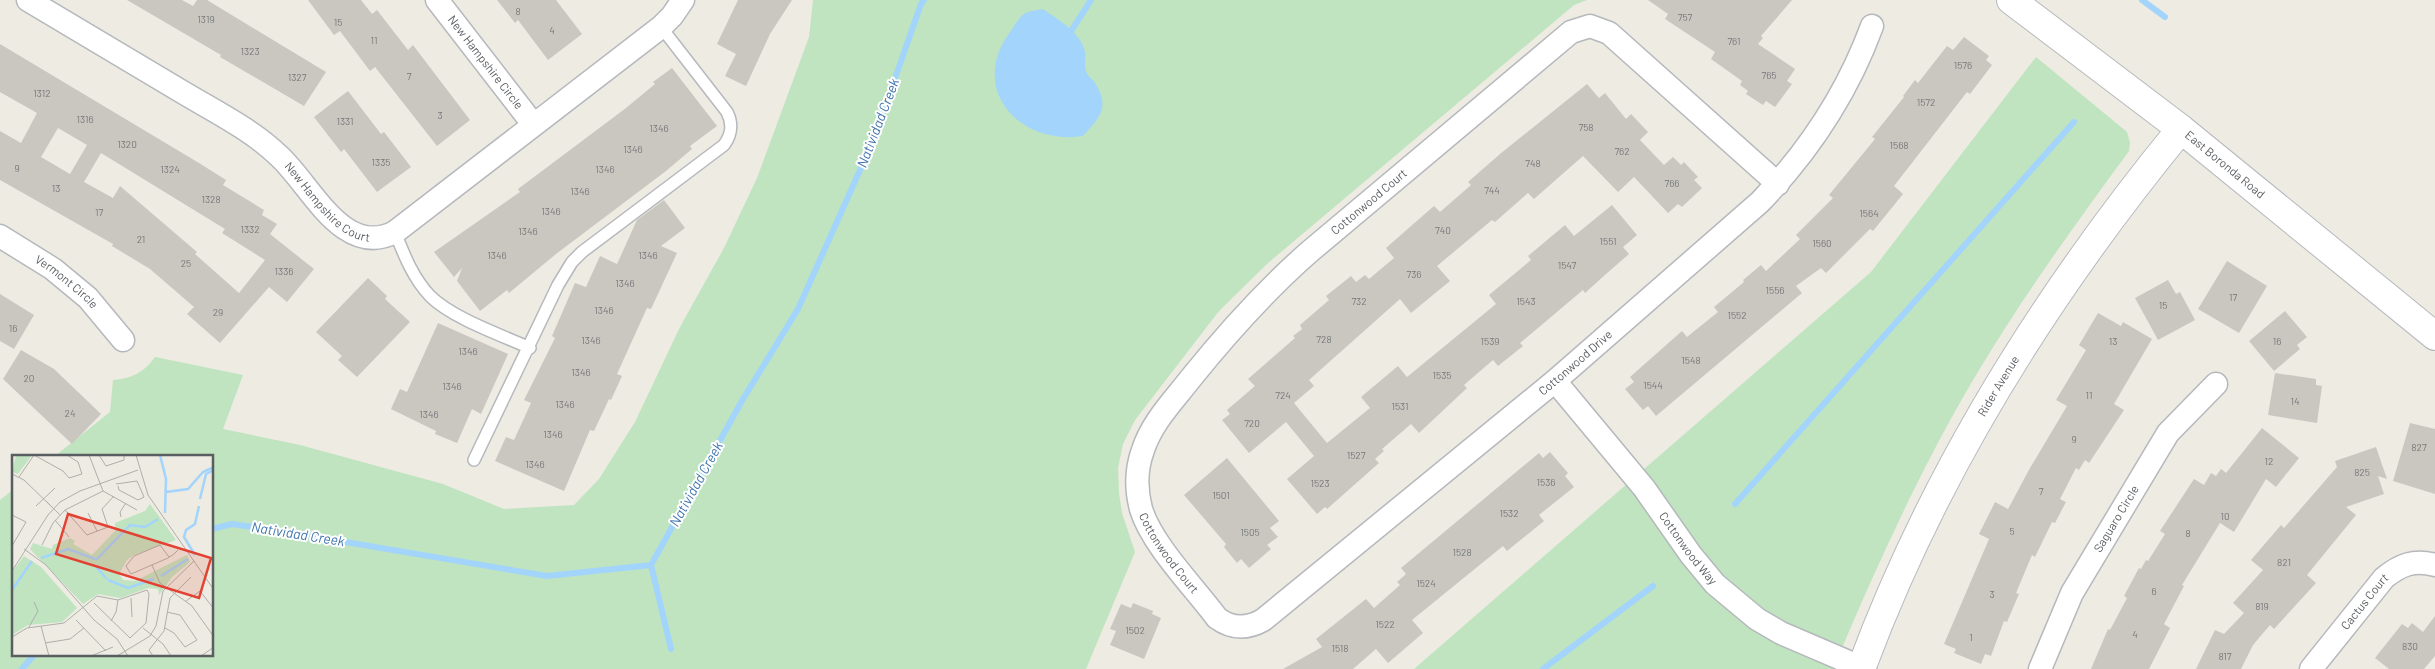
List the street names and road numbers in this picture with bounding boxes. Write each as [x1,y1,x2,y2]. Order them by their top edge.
street label: New Hampshire Circle [446,12,527,111]
street label: East Boronda Road [2183,127,2268,201]
street label: New Hampshire Court [282,159,371,244]
street label: Cottonwood Court [1328,165,1409,237]
street label: Vermont Circle [33,252,102,311]
street label: Cottonwood Drive [1535,327,1614,398]
street label: Rider Avenue [1974,353,2021,418]
street label: Saguaro Circle [2090,482,2141,554]
street label: Cottonwood Way [1657,509,1721,587]
street label: Cottonwood Court [1137,510,1202,596]
street label: Cactus Court [2337,570,2390,632]

